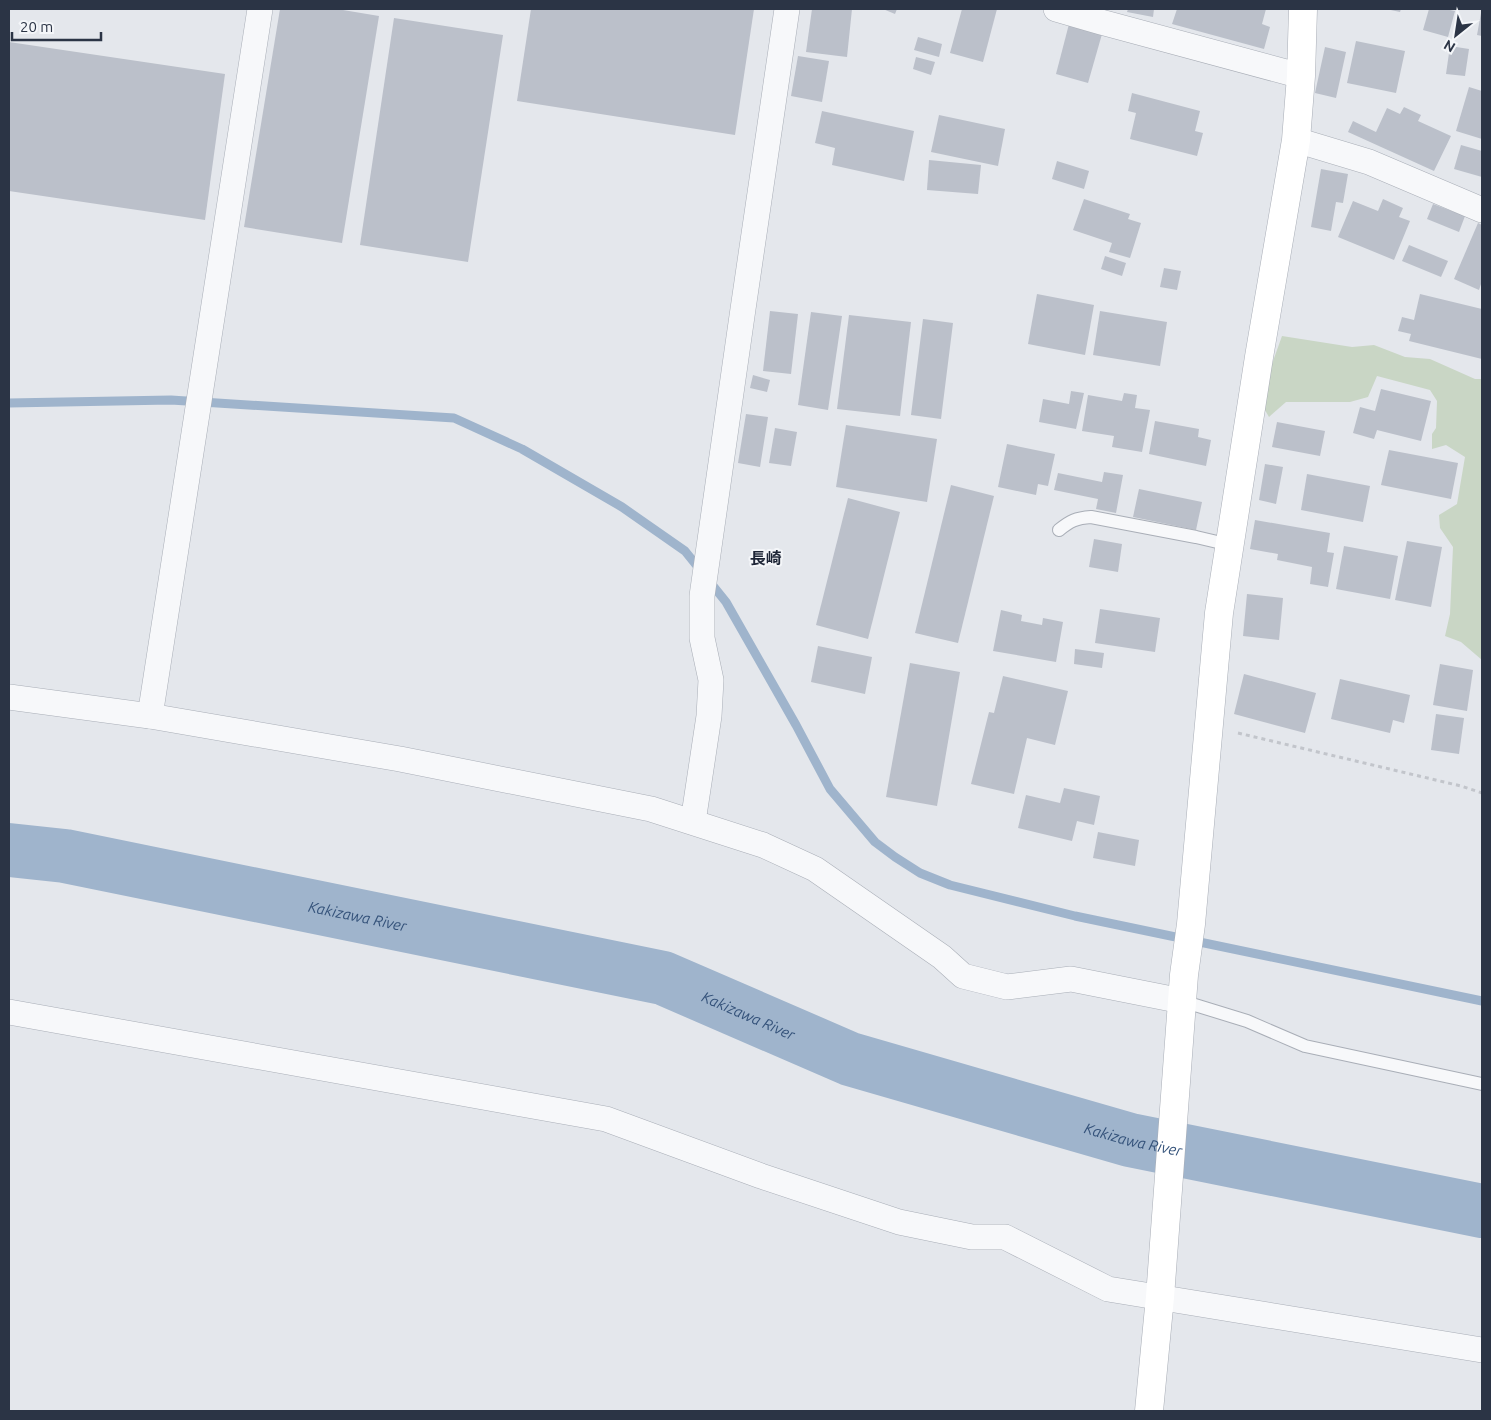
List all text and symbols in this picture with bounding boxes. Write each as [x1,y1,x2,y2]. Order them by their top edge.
scale bar [12,10,101,42]
north arrow [1431,10,1481,60]
text: 20 m [20,18,53,35]
text: N [1441,37,1458,56]
district label: 長崎 [750,549,782,567]
water label: Kakizawa River [307,897,409,934]
water label: Kakizawa River [700,987,799,1043]
water label: Kakizawa River [1083,1119,1185,1159]

